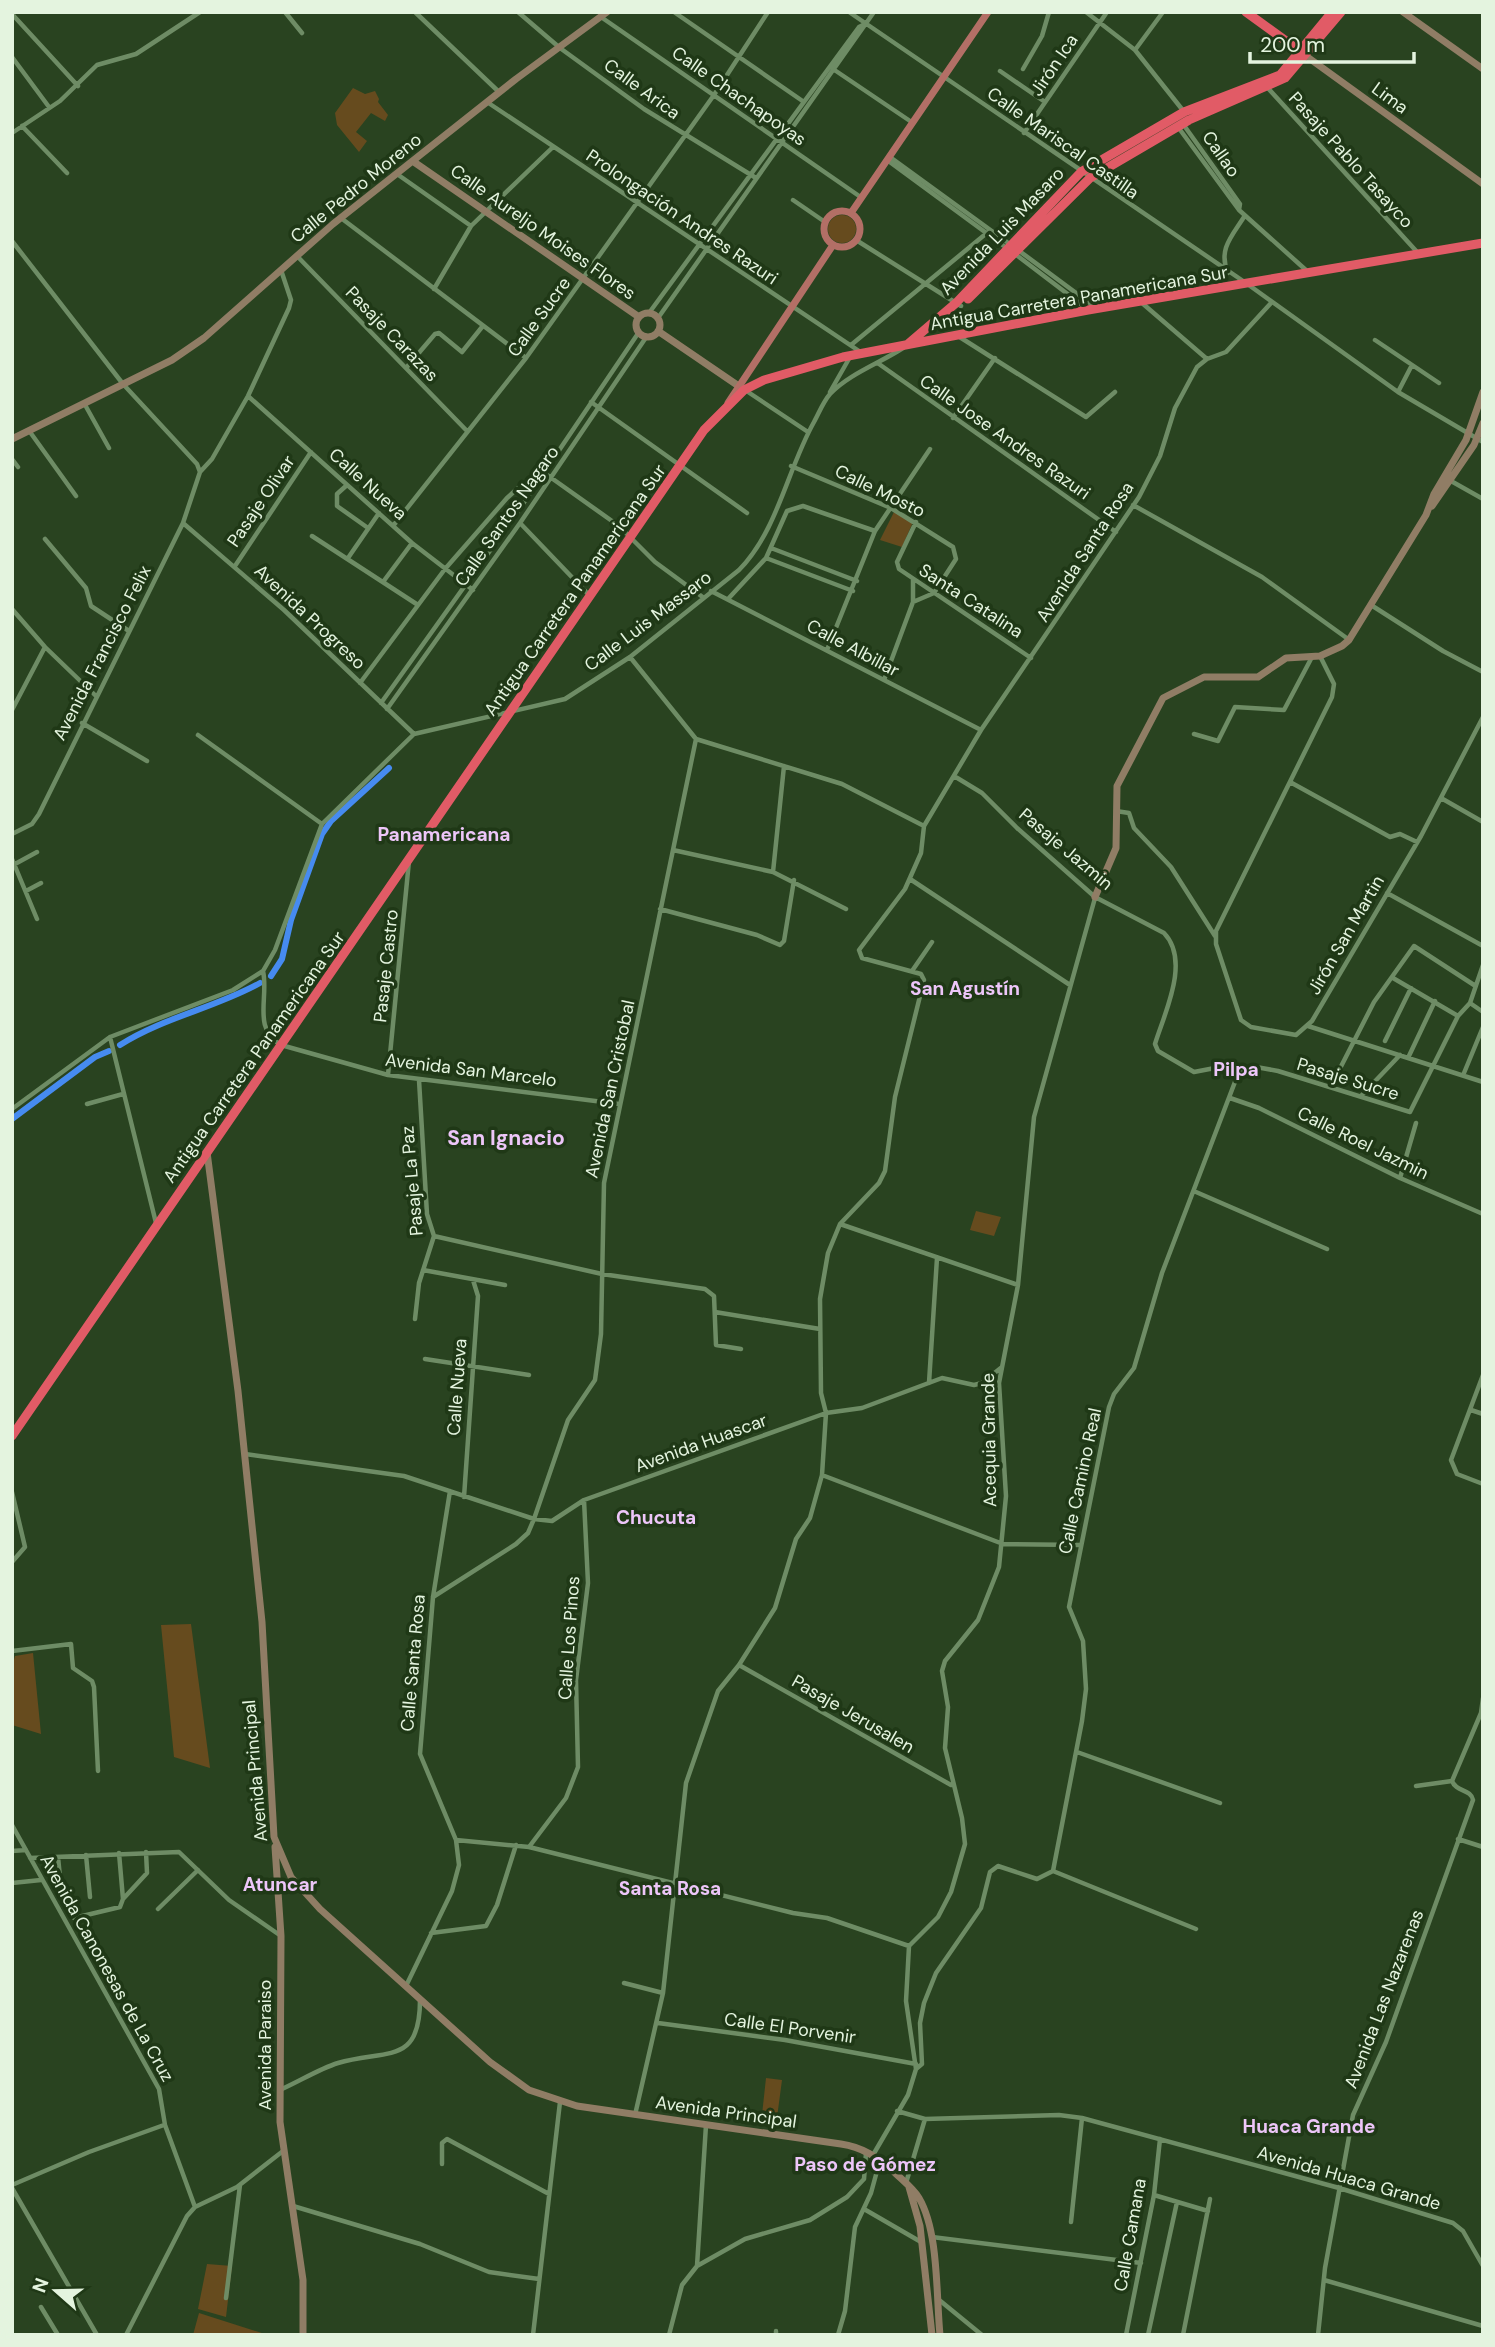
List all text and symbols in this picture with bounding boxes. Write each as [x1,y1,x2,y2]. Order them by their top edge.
scale bar [1250,21,1414,65]
street label: Jirón Ica [1025,29,1083,101]
text: 200 m [1260,31,1325,59]
street label: Calle Chachapoyas [667,41,811,151]
street label: Calle Arica [599,53,685,125]
street label: Lima [1367,77,1413,119]
street label: Calle Mariscal Castilla [982,82,1144,204]
street label: Pasaje Pablo Tasayco [1283,87,1419,233]
street label: Callao [1196,126,1246,182]
street label: Calle Pedro Moreno [285,128,427,248]
street label: Prolongación Andres Razuri [581,144,783,290]
street label: Calle Aureljo Moises Flores [445,159,641,305]
street label: Avenida Luis Masaro [934,162,1070,300]
street label: Antigua Carretera Panamericana Sur [928,260,1230,336]
street label: Calle Sucre [502,272,576,362]
street label: Pasaje Carazas [340,281,444,387]
street label: Calle Jose Andres Razuri [915,369,1095,505]
street label: Calle Santos Nagaro [449,441,565,591]
street label: Calle Nueva [324,443,412,525]
street label: Pasaje Olivar [221,450,301,552]
street label: Antigua Carretera Panamericana Sur [479,459,672,721]
street label: Calle Mosto [831,459,929,523]
street label: Avenida Santa Rosa [1031,477,1139,627]
street label: Santa Catalina [914,558,1028,644]
street label: Avenida Progreso [249,559,371,675]
street label: Avenida Francisco Felix [47,561,157,745]
street label: Calle Luis Massaro [579,565,717,677]
street label: Calle Albillar [802,614,904,683]
street label: Pasaje Jazmin [1014,803,1118,895]
district label: Panamericana [378,822,510,847]
street label: Jirón San Martin [1302,871,1390,999]
street label: Pasaje Castro [368,908,404,1024]
street label: Antigua Carretera Panamericana Sur [158,926,351,1188]
district label: San Agustín [910,976,1020,1001]
street label: Avenida San Cristobal [579,998,641,1180]
street label: Avenida San Marcelo [384,1048,558,1092]
street label: Pasaje Sucre [1294,1052,1402,1106]
district label: Pilpa [1213,1057,1259,1082]
street label: Calle Roel Jazmin [1293,1101,1433,1185]
district label: San Ignacio [447,1124,565,1152]
street label: Pasaje La Paz [395,1125,429,1237]
street label: Calle Nueva [442,1338,472,1436]
street label: Acequia Grande [976,1373,1002,1507]
street label: Calle Camino Real [1053,1406,1107,1556]
street label: Avenida Huascar [632,1408,771,1478]
district label: Chucuta [616,1505,696,1530]
street label: Calle Los Pinos [553,1575,585,1701]
street label: Calle Santa Rosa [395,1593,431,1733]
street label: Pasaje Jerusalen [787,1669,919,1759]
street label: Avenida Principal [237,1699,273,1843]
street label: Avenida Canonesas de La Cruz [34,1850,180,2086]
district label: Atuncar [243,1872,318,1897]
district label: Santa Rosa [619,1876,721,1901]
street label: Avenida Las Nazarenas [1339,1906,1429,2092]
street label: Avenida Paraiso [253,1979,277,2111]
street label: Calle El Porvenir [723,2007,858,2049]
street label: Avenida Principal [654,2090,798,2134]
district label: Huaca Grande [1243,2114,1375,2139]
street label: Avenida Huaca Grande [1254,2140,1444,2216]
district label: Paso de Gómez [794,2152,936,2177]
street label: Calle Camana [1108,2177,1152,2293]
north arrow [21,2256,91,2326]
text: N [26,2275,55,2296]

